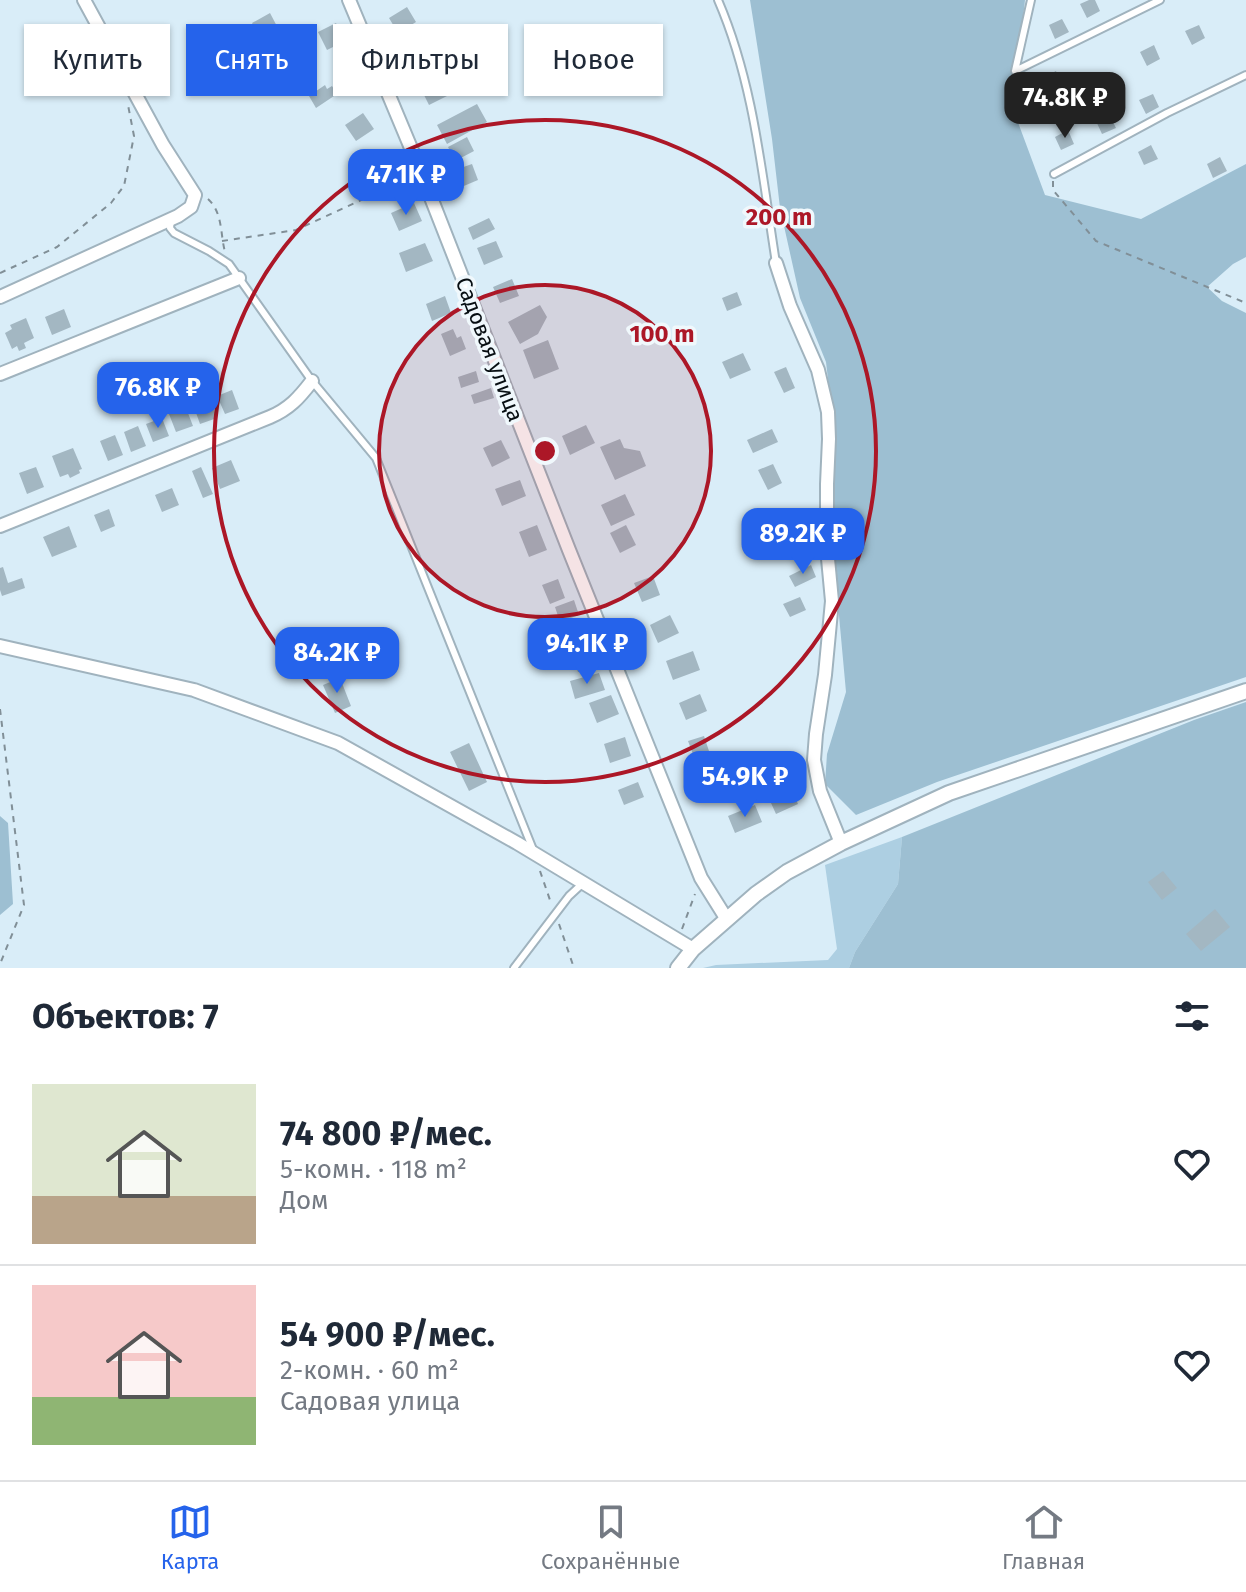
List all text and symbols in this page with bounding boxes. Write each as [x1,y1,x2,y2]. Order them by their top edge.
chip: Купить [24,24,170,96]
chip: Снять [186,24,317,96]
chip: Фильтры [333,24,508,96]
chip: Новое [524,24,663,96]
pin: 74.8K ₽ [991,72,1139,140]
text: 74.8K ₽ [1022,82,1108,113]
pin: 47.1K ₽ [332,149,480,217]
text: 47.1K ₽ [366,159,446,190]
text: 200 m [746,203,812,231]
street label: Садовая улица [450,273,529,425]
text: 100 m [629,320,695,348]
pin: 76.8K ₽ [84,362,232,430]
text: 76.8K ₽ [115,372,201,403]
centre of rings [531,437,559,465]
pin: 89.2K ₽ [729,508,877,576]
text: 89.2K ₽ [759,518,847,549]
pin: 94.1K ₽ [513,618,661,686]
pin: 84.2K ₽ [263,627,411,695]
text: 94.1K ₽ [546,628,628,659]
text: 84.2K ₽ [293,637,381,668]
pin: 54.9K ₽ [671,751,819,819]
text: 54.9K ₽ [702,761,788,792]
icon: filters [1170,994,1214,1038]
text: Объектов: 7 [32,996,219,1037]
text: 74 800 ₽/мес. [280,1113,492,1154]
icon: home [96,1116,192,1212]
icon: heart [1170,1142,1214,1186]
text: 5-комн. · 118 m² [280,1154,467,1185]
text: Дом [280,1185,329,1216]
text: 54 900 ₽/мес. [280,1314,495,1355]
icon: home [96,1317,192,1413]
icon: heart [1170,1343,1214,1387]
text: 2-комн. · 60 m² [280,1355,459,1386]
text: Садовая улица [280,1386,460,1417]
tab: Карта [161,1500,219,1575]
tab: Сохранённые [541,1500,680,1575]
tab: Главная [1002,1500,1085,1575]

